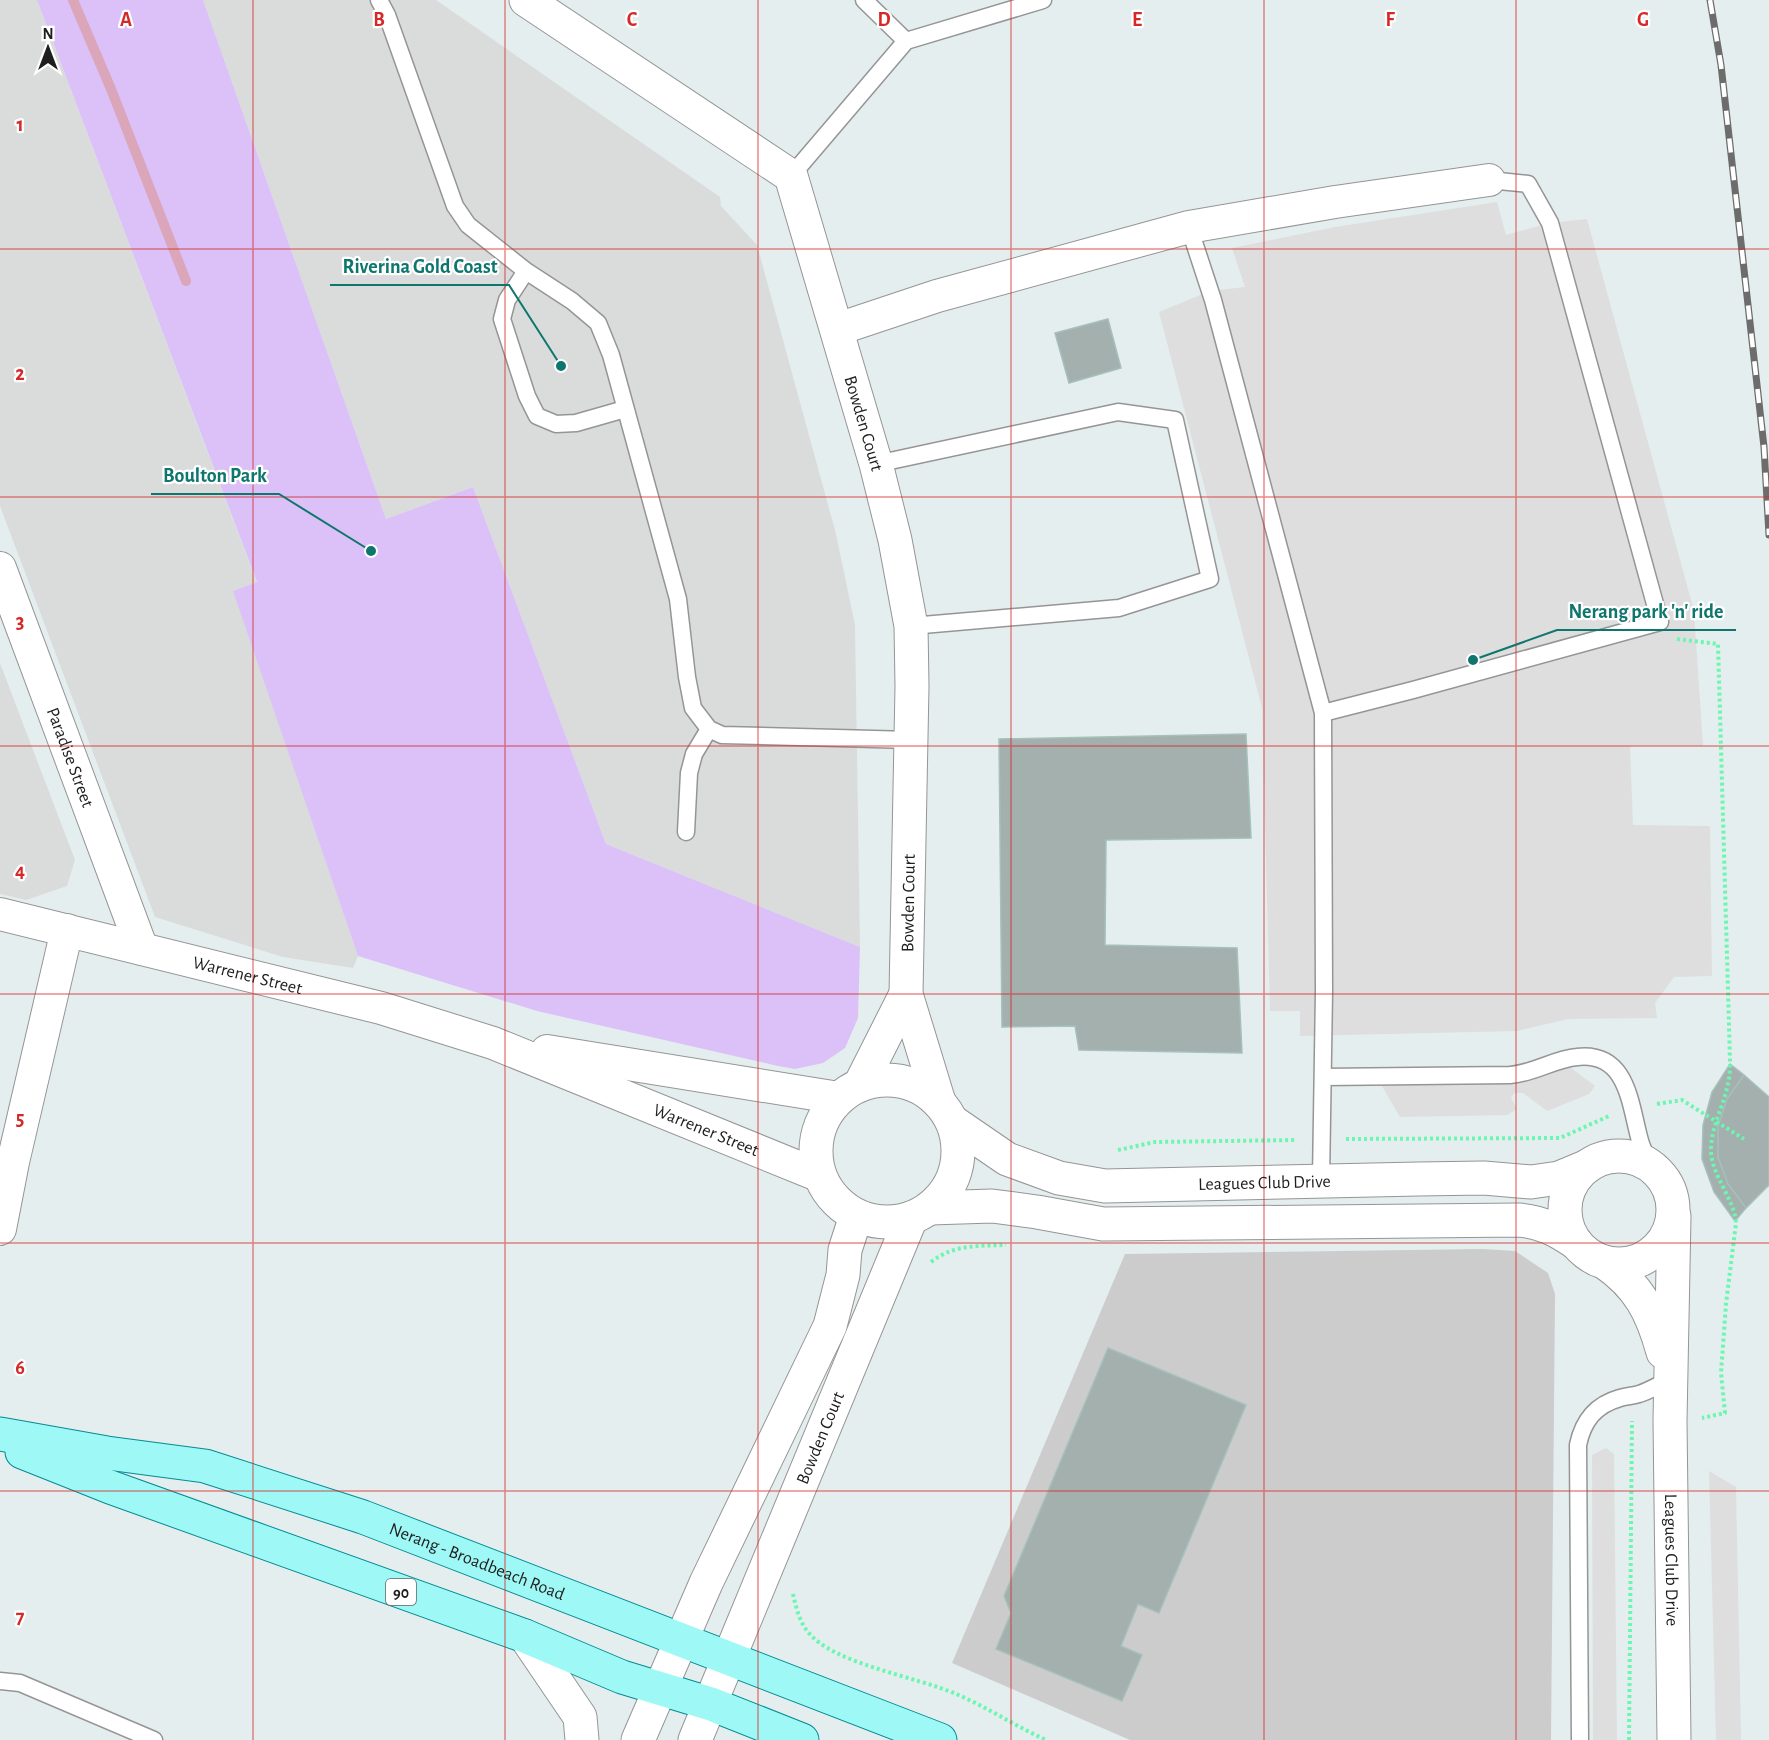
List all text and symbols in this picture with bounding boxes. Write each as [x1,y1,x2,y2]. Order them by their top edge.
text: A [120,10,132,30]
text: B [373,10,385,30]
text: C [627,10,638,30]
text: D [877,10,891,30]
text: E [1132,10,1142,30]
text: F [1385,10,1395,30]
text: G [1637,10,1649,30]
north arrow [18,18,78,78]
text: N [42,26,54,42]
text: 1 [16,115,24,135]
callout: Riverina Gold Coast [330,247,509,285]
text: Riverina Gold Coast [343,257,498,277]
text: 2 [15,364,25,384]
street label: Bowden Court [840,374,885,473]
callout: Boulton Park [151,456,279,494]
text: Boulton Park [163,466,267,486]
callout: Nerang park 'n' ride [1557,592,1736,630]
text: Nerang park 'n' ride [1569,602,1723,622]
text: 3 [16,612,24,632]
street label: Paradise Street [43,705,96,810]
street label: Bowden Court [899,854,919,952]
text: 4 [15,861,25,881]
street label: Warrener Street [191,954,304,998]
street label: Warrener Street [651,1101,761,1160]
text: 5 [16,1109,24,1129]
street label: Leagues Club Drive [1198,1173,1331,1194]
text: 6 [15,1358,25,1378]
street label: Bowden Court [794,1389,848,1487]
street label: Leagues Club Drive [1661,1494,1681,1626]
street label: Nerang - Broadbeach Road [387,1520,567,1604]
road number: 90 [386,1579,416,1605]
text: 7 [16,1607,25,1627]

